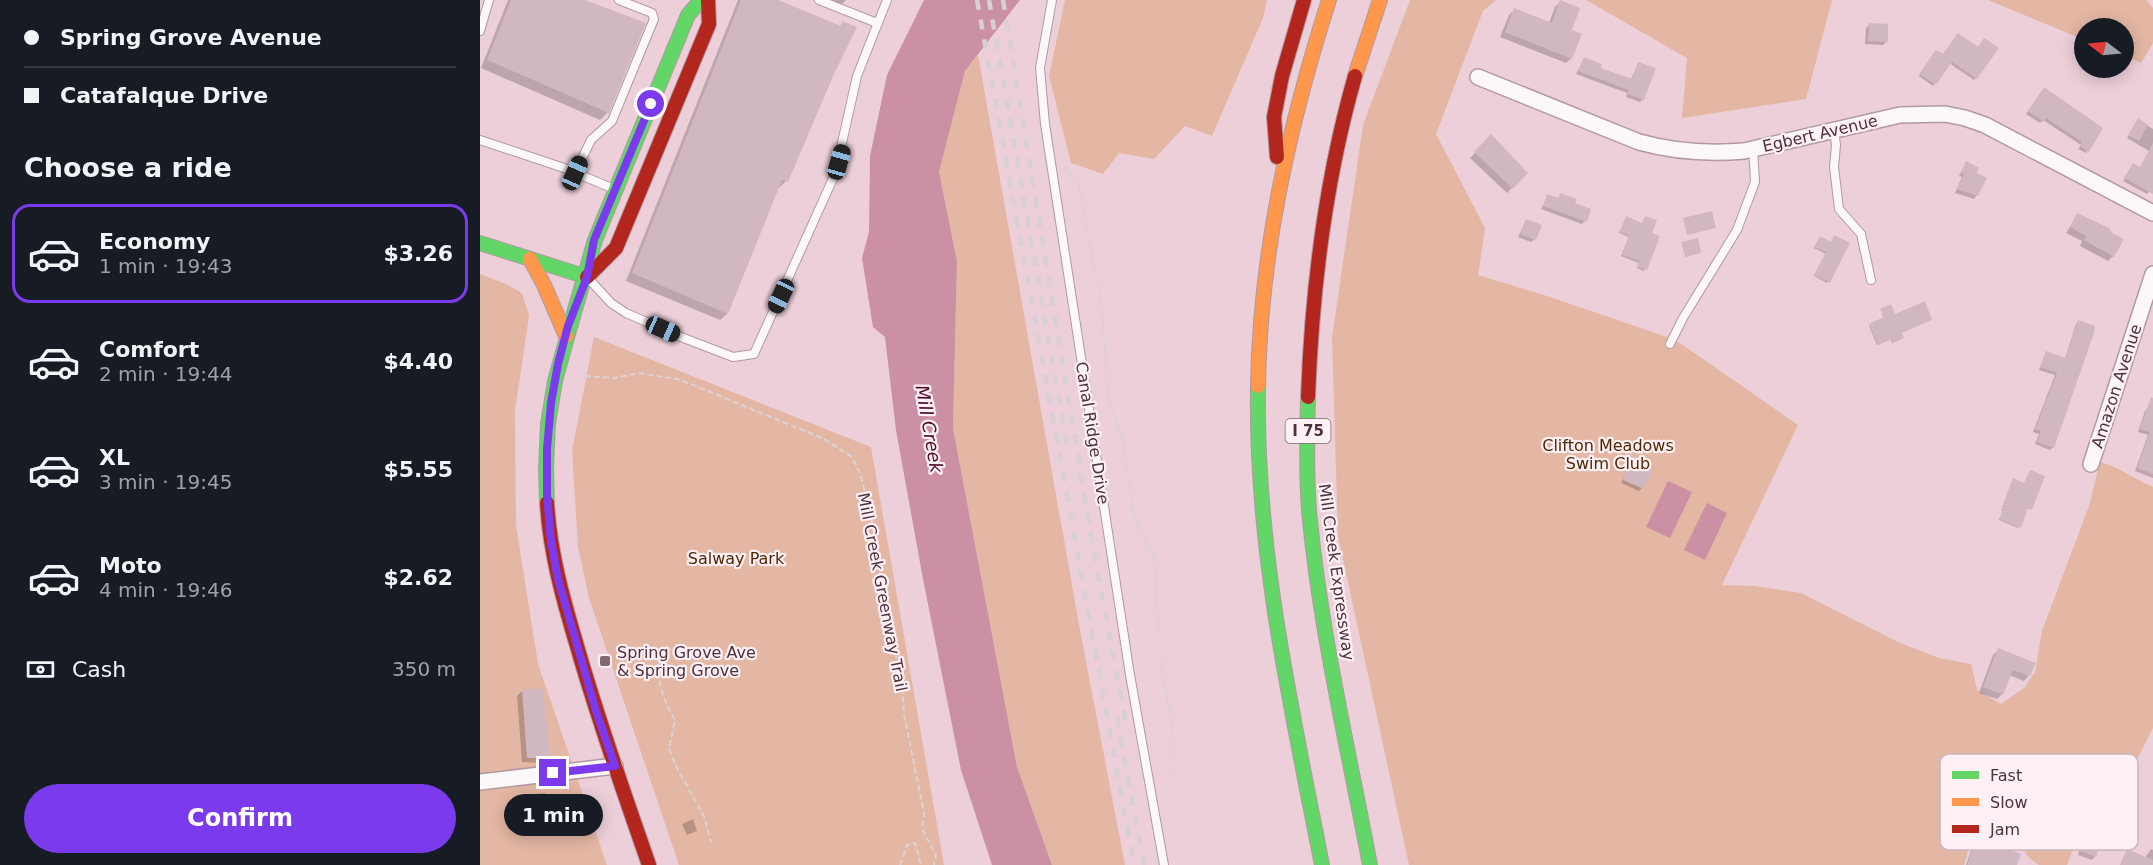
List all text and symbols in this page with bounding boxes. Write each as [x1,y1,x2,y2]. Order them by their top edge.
north arrow [2074,18,2134,78]
map controls [2074,18,2134,78]
text: Spring Grove Avenue [60,25,322,50]
text: Catafalque Drive [60,83,268,108]
route start [637,90,664,117]
street label: Egbert Avenue [1761,111,1880,156]
car [825,142,853,182]
text: Choose a ride [24,152,232,183]
car [559,153,591,193]
icon: car [27,227,81,281]
text: Economy [99,229,210,254]
text: $3.26 [383,241,453,266]
text: 1 min · 19:43 [99,254,233,278]
car [765,276,797,316]
car [643,313,683,345]
street label: Amazon Avenue [2087,322,2145,451]
icon: car [27,335,81,389]
text: Comfort [99,337,199,362]
text: $4.40 [383,349,453,374]
street label: Canal Ridge Drive [1072,361,1113,506]
text: 2 min · 19:44 [99,362,233,386]
water label: Mill Creek [911,383,948,476]
road number: I 75 [1286,419,1330,443]
park label: Clifton Meadows Swim Club [1542,436,1674,473]
icon: car [27,443,81,497]
text: XL [99,445,130,470]
text: $5.55 [383,457,453,482]
text: 3 min · 19:45 [99,470,233,494]
street label: Mill Creek Expressway [1315,482,1358,662]
street label: Mill Creek Greenway Trail [854,491,911,693]
park label: Salway Park [688,549,785,568]
icon: car [27,551,81,605]
text: Moto [99,553,162,578]
text: $2.62 [383,565,453,590]
text: 4 min · 19:46 [99,578,233,602]
place label: Spring Grove Ave & Spring Grove [617,643,756,680]
icon: cash [24,653,57,686]
marker: Spring Grove Ave & Spring Grove [598,654,612,668]
text: Cash [72,657,126,682]
text: 350 m [392,657,456,681]
legend [1940,754,2138,850]
route end [539,759,566,786]
text: Fast [1990,766,2022,785]
button: Confirm [24,784,456,853]
text: Slow [1990,793,2027,812]
callout: 1 min [503,794,602,836]
text: 1 min [522,803,585,827]
text: Jam [1989,820,2020,839]

